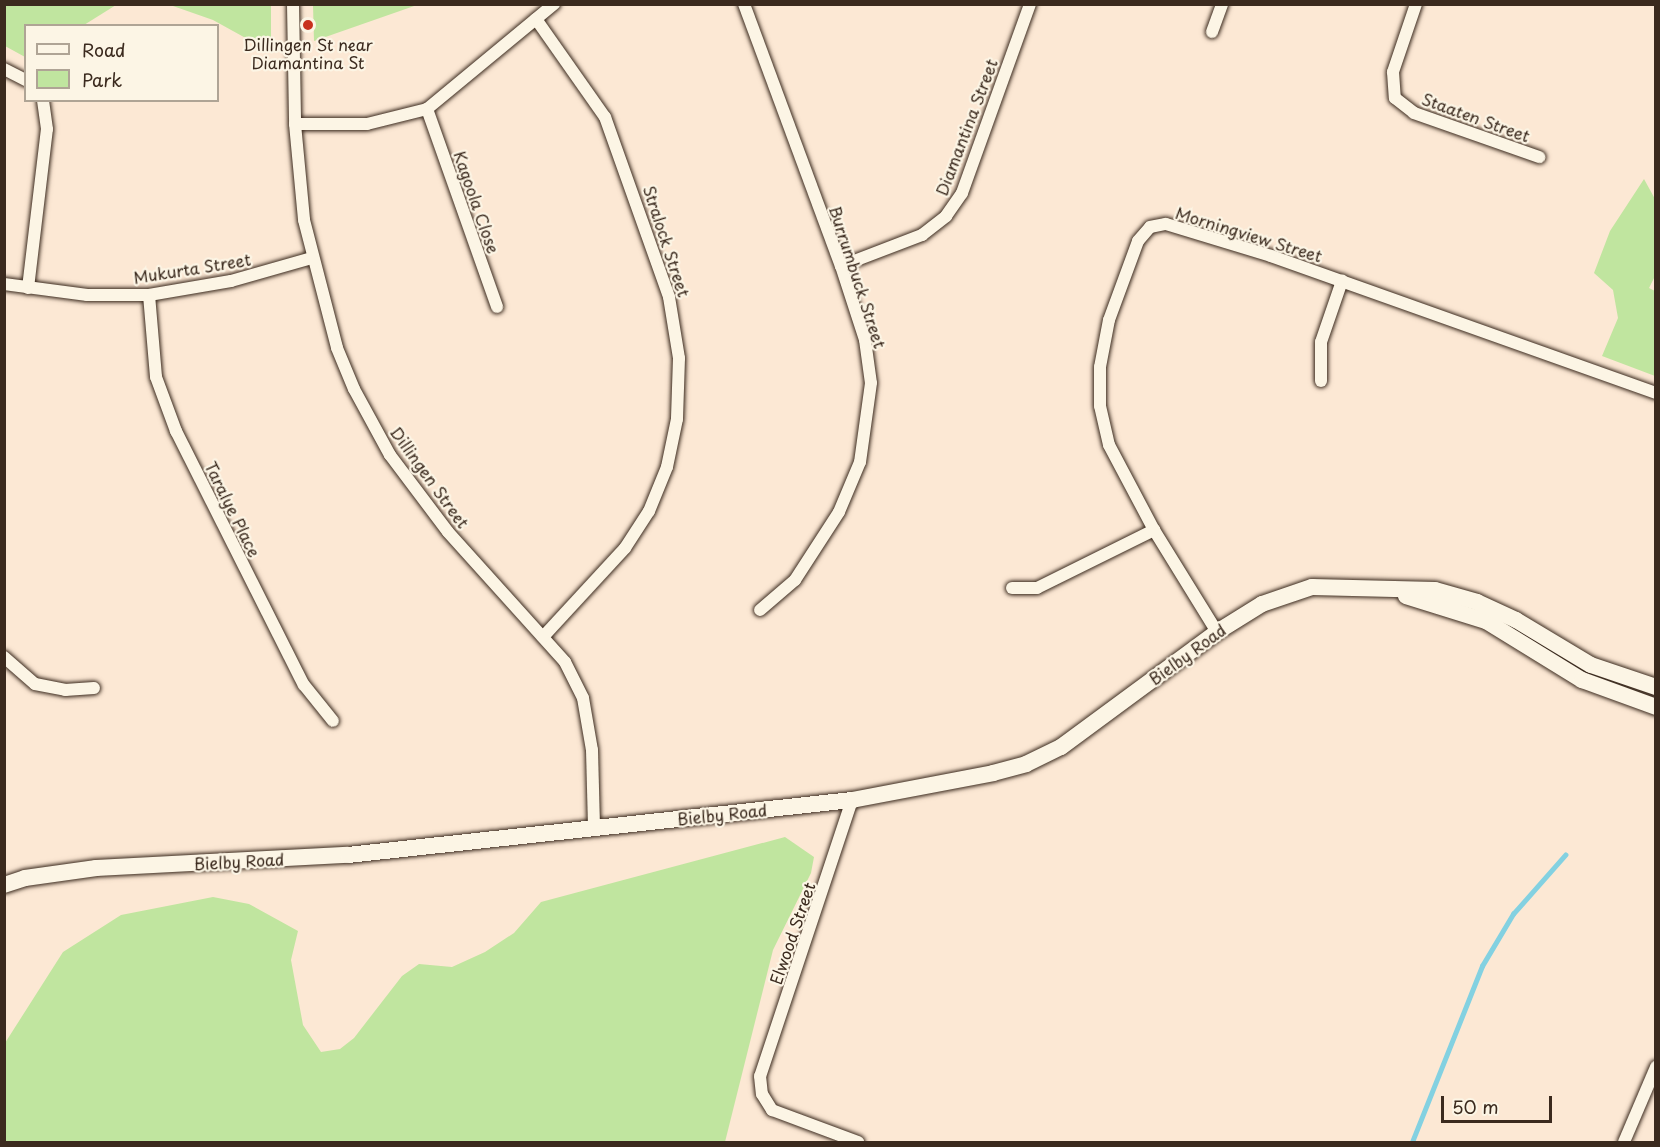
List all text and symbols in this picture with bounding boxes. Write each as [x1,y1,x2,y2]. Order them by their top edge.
marker: Dillingen St near Diamantina St [301,18,315,32]
legend [24,24,219,102]
place label: Dillingen St near Diamantina St [243,34,373,72]
text: Road [82,36,126,63]
street label: Diamantina Street [931,56,1001,198]
text: Park [82,66,122,93]
street label: Staaten Street [1419,88,1533,146]
street label: Kagoola Close [450,148,504,256]
street label: Stralock Street [640,183,694,299]
street label: Burrumbuck Street [826,203,890,351]
street label: Morningview Street [1174,203,1324,265]
street label: Mukurta Street [131,249,253,287]
street label: Dillingen Street [387,422,473,532]
street label: Taralye Place [202,458,264,560]
street label: Bielby Road [1144,619,1230,689]
street label: Bielby Road [676,800,768,828]
street label: Bielby Road [193,849,285,873]
street label: Elwood Street [766,880,818,986]
scale bar [1444,1084,1555,1122]
text: 50 m [1452,1093,1499,1120]

